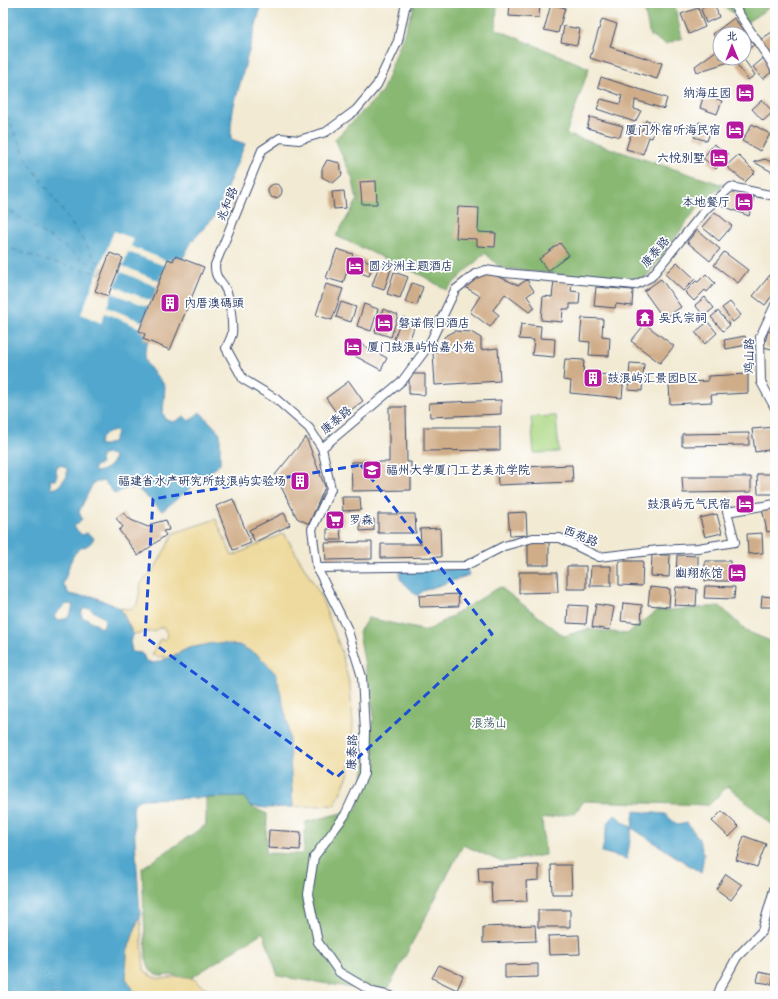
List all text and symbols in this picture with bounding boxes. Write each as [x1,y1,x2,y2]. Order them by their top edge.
north arrow [712,26,752,66]
text: 北 [726,30,737,43]
hotel icon: 纳海庄园 [734,82,756,104]
place label: 纳海庄园 [683,86,731,100]
hotel icon: 厦门外宿听海民宿 [724,119,746,141]
place label: 厦门外宿听海民宿 [625,123,721,137]
hotel icon: 六悦别墅 [708,147,730,169]
place label: 六悦别墅 [657,151,705,165]
street label: 兆和路 [214,185,240,223]
hotel icon: 本地餐厅 [733,191,755,213]
place label: 本地餐厅 [682,195,730,209]
street label: 康泰路 [638,234,672,270]
hotel icon: 圆沙洲主题酒店 [344,255,366,277]
place label: 圆沙洲主题酒店 [369,259,453,273]
building icon: 內厝澳碼頭 [159,292,181,314]
place label: 內厝澳碼頭 [184,296,244,310]
temple icon: 吴氏宗祠 [634,307,656,329]
place label: 吴氏宗祠 [659,311,707,325]
hotel icon: 磐诺假日酒店 [373,312,395,334]
place label: 磐诺假日酒店 [398,316,470,330]
hotel icon: 厦门鼓浪屿怡嘉小苑 [342,336,364,358]
street label: 鸡山路 [742,338,756,374]
place label: 厦门鼓浪屿怡嘉小苑 [367,340,475,354]
building icon: 鼓浪屿汇景园B区 [582,367,604,389]
place label: 鼓浪屿汇景园B区 [607,371,698,385]
street label: 康泰路 [318,403,354,437]
school or university icon: 福州大学厦门工艺美术学院 [361,459,383,481]
place label: 福州大学厦门工艺美术学院 [386,463,530,477]
building icon: 福建省水产研究所鼓浪屿实验场 [289,470,311,492]
place label: 福建省水产研究所鼓浪屿实验场 [118,474,286,488]
hotel icon: 鼓浪屿元气民宿 [734,493,756,515]
place label: 鼓浪屿元气民宿 [647,497,731,511]
supermarket icon: 罗森 [324,509,346,531]
place label: 罗森 [349,513,373,527]
street label: 西苑路 [562,523,600,549]
hotel icon: 幽翔旅馆 [726,562,748,584]
place label: 幽翔旅馆 [675,566,723,580]
park label: 浪荡山 [471,716,507,730]
street label: 康泰路 [344,734,360,770]

